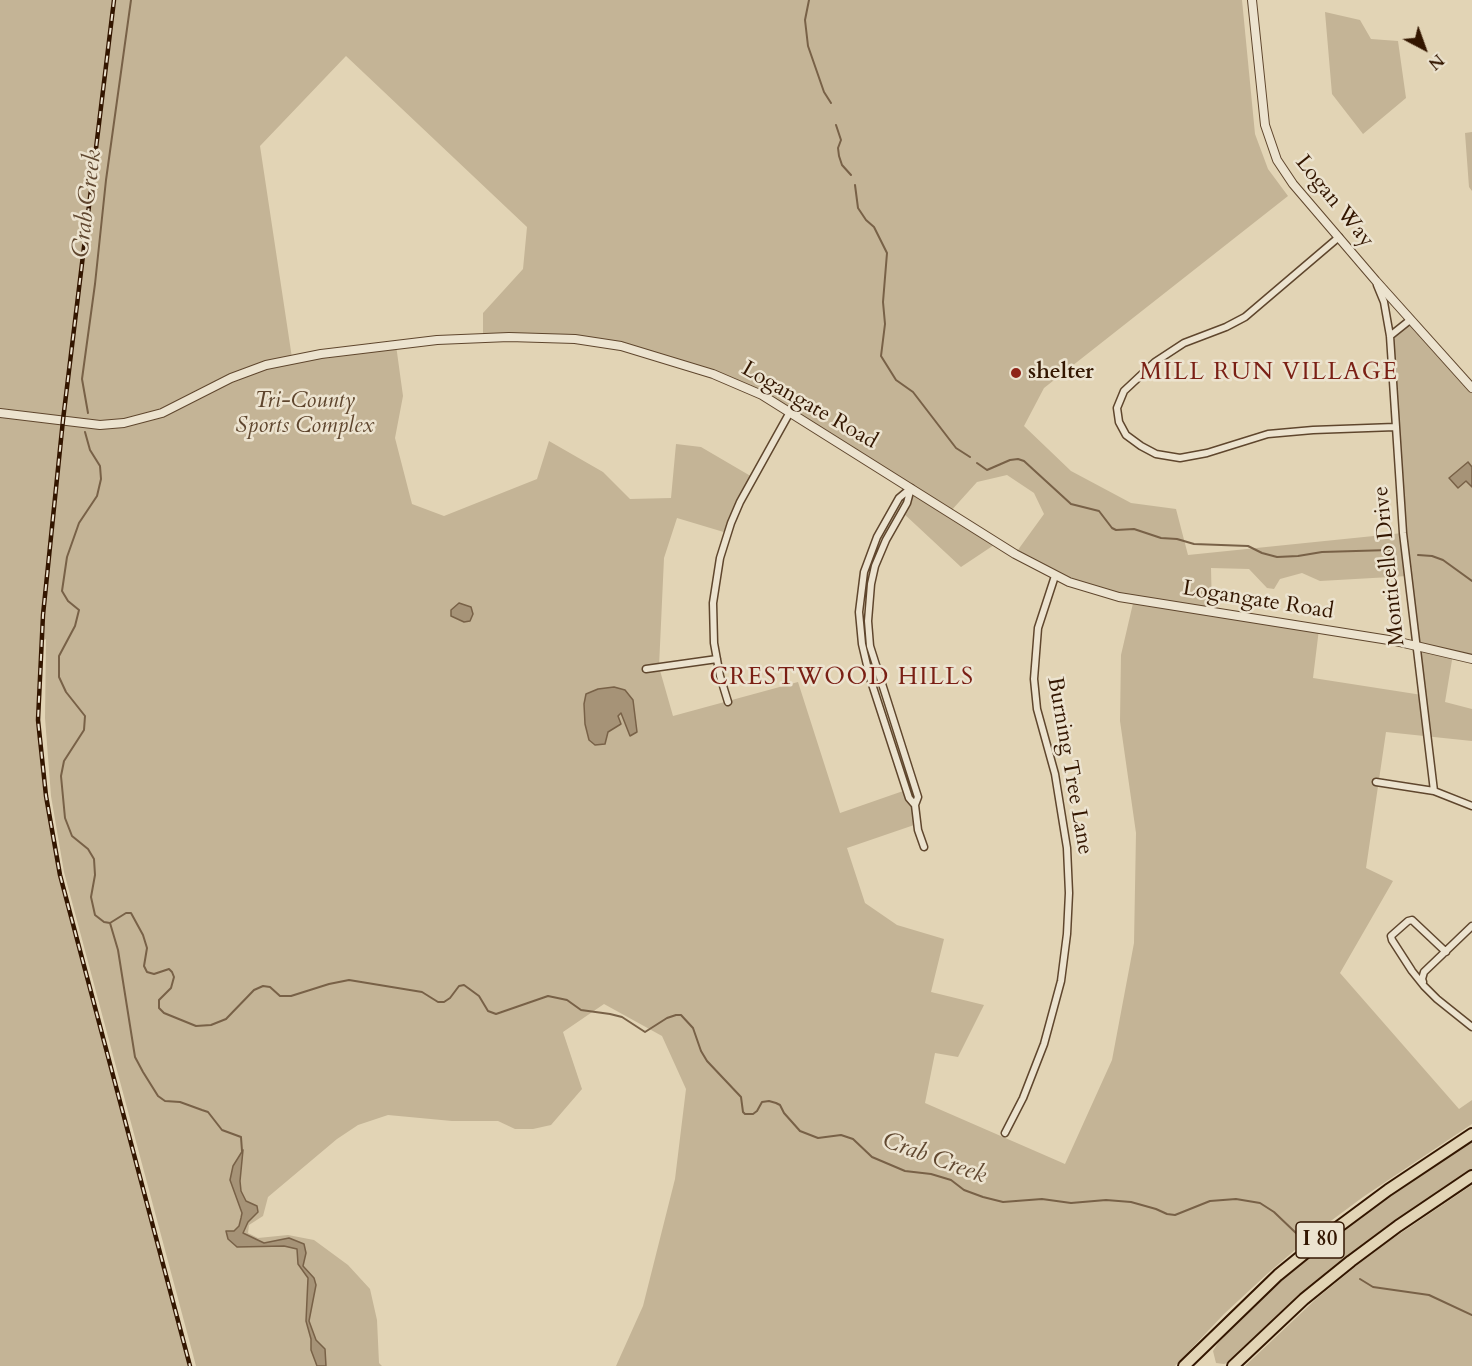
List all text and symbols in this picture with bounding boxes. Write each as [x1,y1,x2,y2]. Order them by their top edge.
north arrow [1394,18,1454,78]
text: N [1423,49,1448,74]
water label: Crab Creek [67,148,109,260]
street label: Logan Way [1289,151,1379,253]
street label: Logangate Road [736,356,882,456]
district label: MILL RUN VILLAGE [1139,359,1399,387]
place label: shelter [1028,360,1094,386]
marker: shelter [1009,366,1023,380]
park label: Tri-County Sports Complex [236,389,374,440]
street label: Monticello Drive [1368,485,1412,647]
street label: Logangate Road [1181,576,1335,626]
district label: CRESTWOOD HILLS [709,664,975,692]
street label: Burning Tree Lane [1040,675,1098,857]
water label: Crab Creek [878,1127,990,1191]
road number: I 80 [1296,1222,1344,1258]

